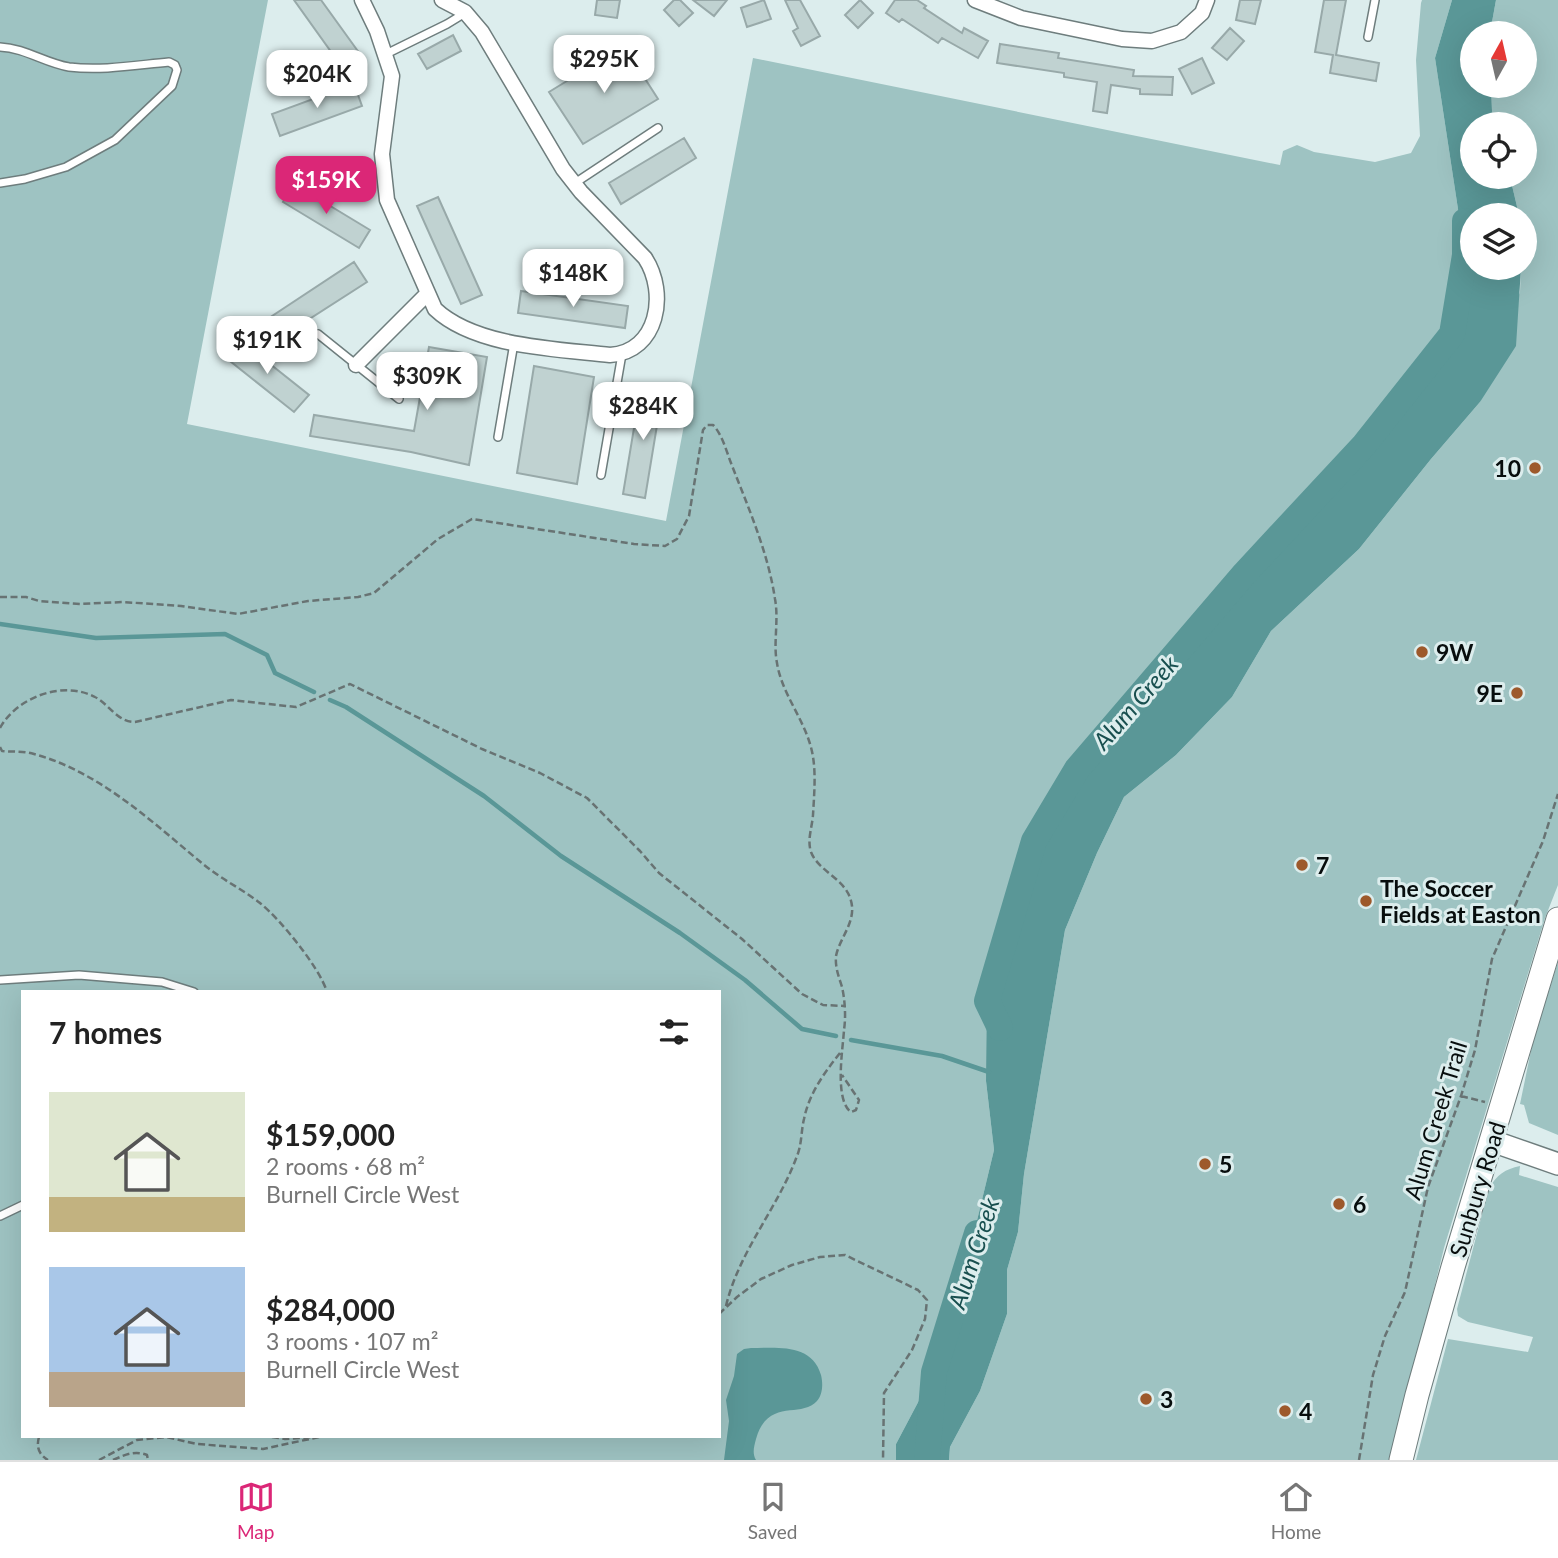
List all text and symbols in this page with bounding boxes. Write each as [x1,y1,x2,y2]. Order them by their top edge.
north arrow [1460,21,1536,98]
map controls [1460,21,1537,280]
pin: $295K [555,36,653,95]
text: $295K [569,44,639,72]
pin: $204K [268,50,366,110]
text: $204K [282,59,352,87]
button: locate [1460,112,1537,189]
pin: $159K [277,156,375,216]
text: $159K [291,165,361,193]
button: layers [1460,203,1537,280]
pin: $148K [524,250,622,309]
text: $148K [538,258,608,286]
pin: $191K [218,316,316,376]
text: $191K [232,325,302,353]
pin: $309K [378,352,476,412]
text: $309K [392,361,462,389]
pin: $284K [594,382,692,442]
text: $284K [608,391,678,419]
place label: 10 [1494,454,1521,482]
marker: 10 [1527,460,1543,476]
place label: 9W [1436,638,1474,666]
marker: 9W [1414,644,1430,660]
water label: Alum Creek [1086,649,1184,756]
place label: 9E [1476,679,1503,707]
marker: 9E [1509,685,1525,701]
place label: 7 [1316,851,1329,879]
marker: 7 [1294,857,1310,873]
place label: The Soccer Fields at Easton [1380,874,1541,928]
marker: The Soccer Fields at Easton [1358,893,1374,909]
icon: filters [655,1013,693,1051]
text: 7 homes [49,1014,162,1050]
street label: Alum Creek Trail [1398,1037,1472,1203]
text: $159,000 [266,1116,395,1152]
street label: Sunbury Road [1443,1118,1511,1260]
icon: home [105,1120,189,1204]
place label: 5 [1219,1150,1232,1178]
text: 2 rooms · 68 m² [266,1152,425,1180]
marker: 5 [1197,1156,1213,1172]
text: Burnell Circle West [266,1180,459,1208]
place label: 6 [1353,1190,1366,1218]
water label: Alum Creek [941,1193,1005,1313]
marker: 6 [1331,1196,1347,1212]
text: $284,000 [266,1291,395,1327]
icon: home [105,1295,189,1379]
text: 3 rooms · 107 m² [266,1327,438,1355]
text: Burnell Circle West [266,1355,459,1383]
place label: 3 [1160,1385,1173,1413]
marker: 3 [1138,1391,1154,1407]
place label: 4 [1299,1397,1312,1425]
marker: 4 [1277,1403,1293,1419]
tab: Map [237,1478,275,1543]
tab: Saved [748,1478,797,1543]
tab: Home [1271,1478,1321,1543]

